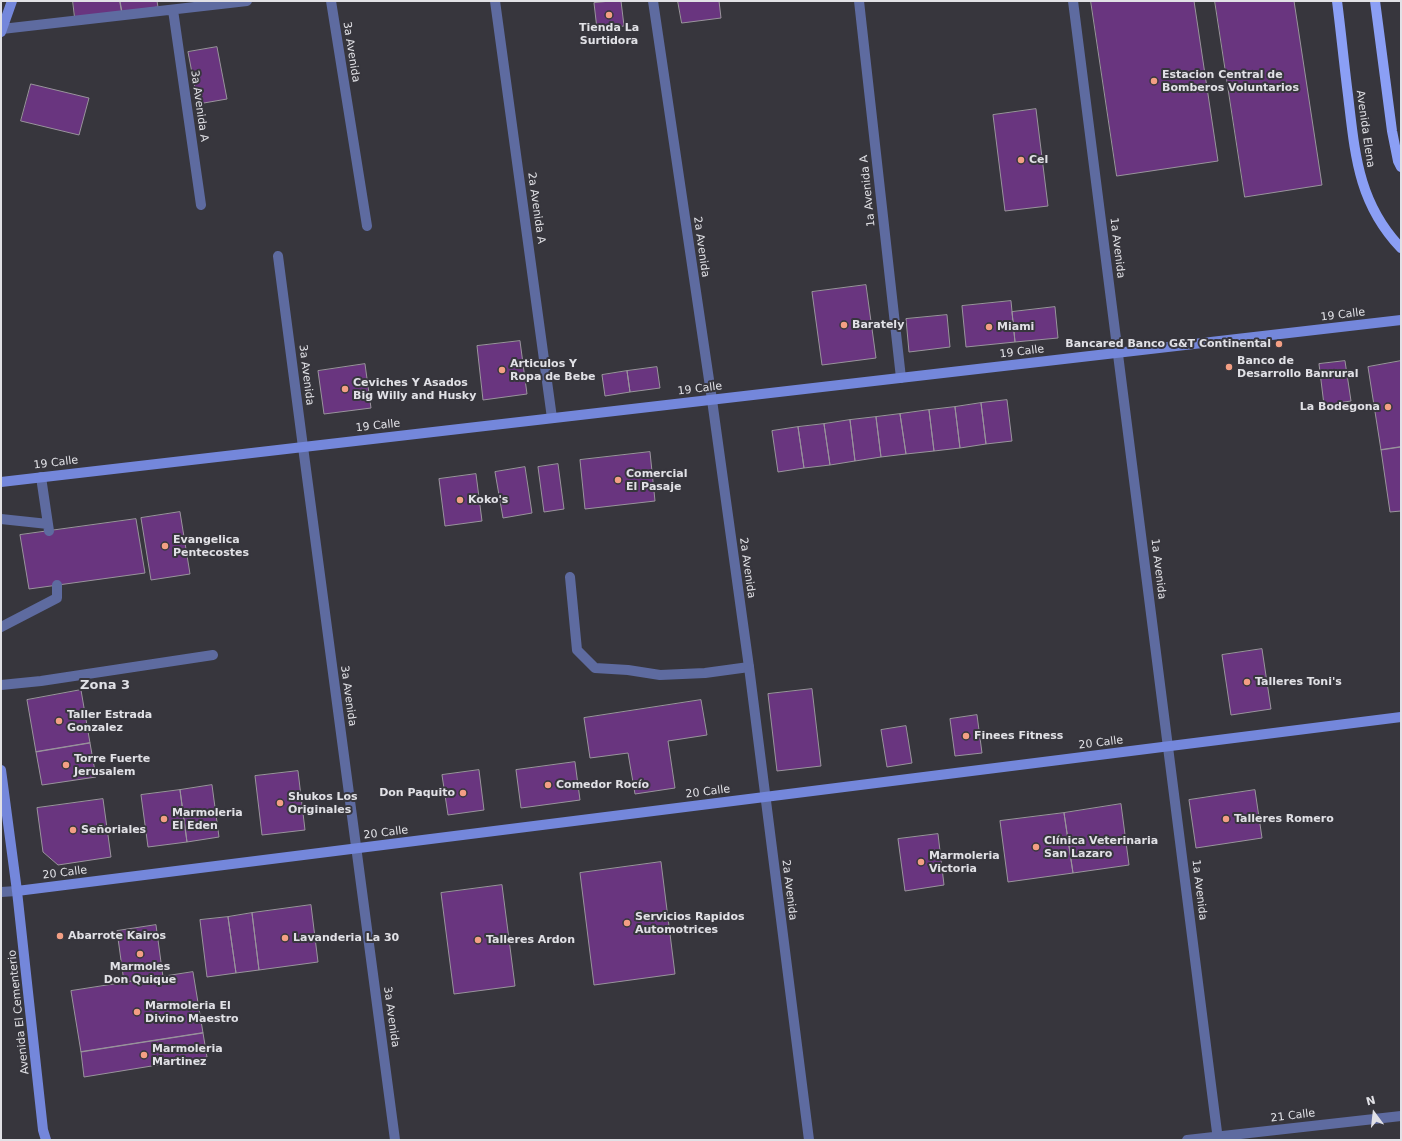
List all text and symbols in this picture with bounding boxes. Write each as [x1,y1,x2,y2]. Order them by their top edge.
marker: Tienda La Surtidora [604,10,614,20]
street label: 3a Avenida [340,21,362,83]
place label: Tienda La Surtidora [579,21,639,47]
place label: Estacion Central de Bomberos Voluntarios [1162,68,1299,94]
street label: 3a Avenida A [187,69,211,143]
marker: Estacion Central de Bomberos Voluntarios [1149,76,1159,86]
street label: Avenida Elena [1353,90,1377,168]
place label: Cel [1029,153,1048,167]
street label: 1a Avenida A [858,154,878,228]
marker: Cel [1016,155,1026,165]
street label: 2a Avenida A [524,171,548,245]
street label: 2a Avenida [690,216,712,278]
street label: 1a Avenida [1107,217,1127,279]
street label: 19 Calle [1320,306,1366,324]
place label: Barately [852,318,904,332]
marker: Barately [839,320,849,330]
place label: Miami [997,320,1034,334]
marker: Miami [984,322,994,332]
place label: Bancared Banco G&T Continental [1065,337,1271,351]
marker: Bancared Banco G&T Continental [1274,339,1284,349]
street label: 19 Calle [999,343,1045,361]
street label: 3a Avenida [296,344,316,406]
place label: Banco de Desarrollo Banrural [1237,354,1358,380]
place label: Articulos Y Ropa de Bebe [510,357,595,383]
marker: Banco de Desarrollo Banrural [1224,362,1234,372]
marker: Articulos Y Ropa de Bebe [497,365,507,375]
place label: Ceviches Y Asados Big Willy and Husky [353,376,476,402]
street label: 19 Calle [677,380,723,398]
marker: Ceviches Y Asados Big Willy and Husky [340,384,350,394]
place label: La Bodegona [1300,400,1380,414]
marker: La Bodegona [1383,402,1393,412]
street label: 19 Calle [355,417,401,435]
street label: 19 Calle [33,454,79,472]
place label: Comercial El Pasaje [626,467,687,493]
marker: Comercial El Pasaje [613,475,623,485]
place label: Koko's [468,493,508,507]
marker: Koko's [455,495,465,505]
place label: Evangelica Pentecostes [173,533,249,559]
street label: 2a Avenida [736,537,758,599]
street label: 1a Avenida [1148,538,1168,600]
marker: Evangelica Pentecostes [160,541,170,551]
street label: 3a Avenida [337,665,359,727]
place label: Talleres Toni's [1255,675,1342,689]
marker: Talleres Toni's [1242,677,1252,687]
district label: Zona 3 [80,678,130,694]
place label: Taller Estrada Gonzalez [67,708,152,734]
marker: Taller Estrada Gonzalez [54,716,64,726]
place label: Finees Fitness [974,729,1063,743]
marker: Finees Fitness [961,731,971,741]
street label: 20 Calle [1078,734,1124,752]
place label: Torre Fuerte Jerusalem [74,752,150,778]
marker: Torre Fuerte Jerusalem [61,760,71,770]
place label: Comedor Rocío [556,778,649,792]
marker: Comedor Rocío [543,780,553,790]
street label: 20 Calle [685,783,731,801]
place label: Don Paquito [379,786,455,800]
marker: Don Paquito [458,788,468,798]
place label: Shukos Los Originales [288,790,358,816]
marker: Shukos Los Originales [275,798,285,808]
place label: Marmoleria El Eden [172,806,243,832]
place label: Talleres Romero [1234,812,1334,826]
marker: Marmoleria El Eden [159,814,169,824]
marker: Talleres Romero [1221,814,1231,824]
place label: Señoriales [81,823,146,837]
street label: 20 Calle [363,824,409,842]
marker: Señoriales [68,825,78,835]
place label: Clínica Veterinaria San Lazaro [1044,834,1158,860]
marker: Clínica Veterinaria San Lazaro [1031,842,1041,852]
place label: Marmoleria Victoria [929,849,1000,875]
marker: Marmoleria Victoria [916,857,926,867]
street label: 2a Avenida [779,859,799,921]
street label: 1a Avenida [1189,859,1209,921]
street label: 20 Calle [42,864,88,882]
place label: Servicios Rapidos Automotrices [635,910,744,936]
marker: Servicios Rapidos Automotrices [622,918,632,928]
place label: Abarrote Kairos [68,929,166,943]
marker: Abarrote Kairos [55,931,65,941]
place label: Lavanderia La 30 [293,931,399,945]
marker: Lavanderia La 30 [280,933,290,943]
place label: Talleres Ardon [486,933,575,947]
marker: Talleres Ardon [473,935,483,945]
street label: Avenida El Cementerio [6,949,32,1075]
marker: Marmoles Don Quique [135,949,145,959]
place label: Marmoles Don Quique [104,960,176,986]
street label: 3a Avenida [380,986,402,1048]
place label: Marmoleria El Divino Maestro [145,999,239,1025]
marker: Marmoleria El Divino Maestro [132,1007,142,1017]
place label: Marmoleria Martinez [152,1042,223,1068]
marker: Marmoleria Martinez [139,1050,149,1060]
north arrow [1354,1093,1394,1133]
text: N [1365,1093,1377,1108]
street label: 21 Calle [1270,1107,1316,1125]

